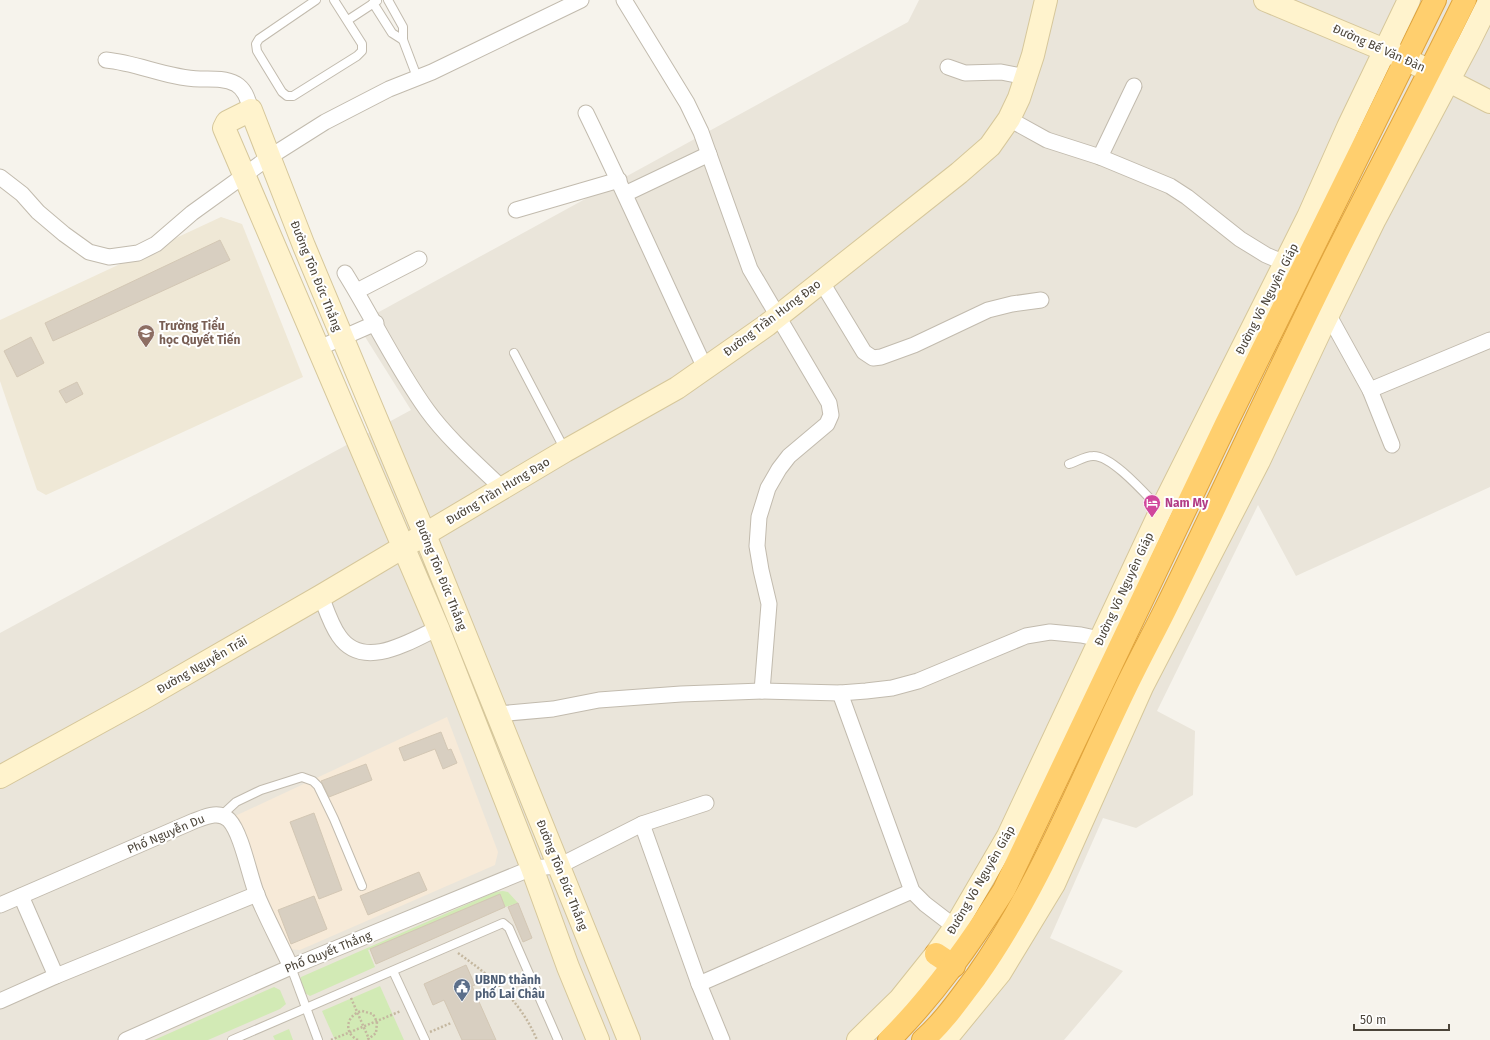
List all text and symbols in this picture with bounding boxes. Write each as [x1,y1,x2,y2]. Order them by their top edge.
street label: Đường Bế Văn Đàn [1331,20,1428,75]
street label: Đường Tôn Đức Thắng [287,218,347,334]
street label: Đường Võ Nguyên Giáp [1233,241,1301,357]
street label: Đường Trần Hưng Đạo [720,276,823,359]
place label: Trường Tiểu học Quyết Tiến [159,317,240,347]
school or university icon: Trường Tiểu học Quyết Tiến [136,323,156,348]
street label: Đường Trần Hưng Đạo [443,454,552,527]
hotel icon: Nam My [1142,493,1162,518]
place label: Nam My [1165,496,1209,510]
street label: Đường Tôn Đức Thắng [412,517,472,633]
street label: Đường Võ Nguyên Giáp [1092,530,1156,648]
street label: Đường Nguyễn Trãi [154,632,250,697]
street label: Phố Nguyễn Du [125,811,207,857]
street label: Đường Tôn Đức Thắng [533,817,593,933]
street label: Đường Võ Nguyên Giáp [944,823,1018,937]
street label: Phố Quyết Thắng [282,926,374,976]
place label: UBND thành phố Lai Châu [475,973,545,1001]
public building icon: UBND thành phố Lai Châu [452,977,472,1002]
scale bar [1354,1006,1449,1032]
text: 50 m [1360,1013,1386,1027]

